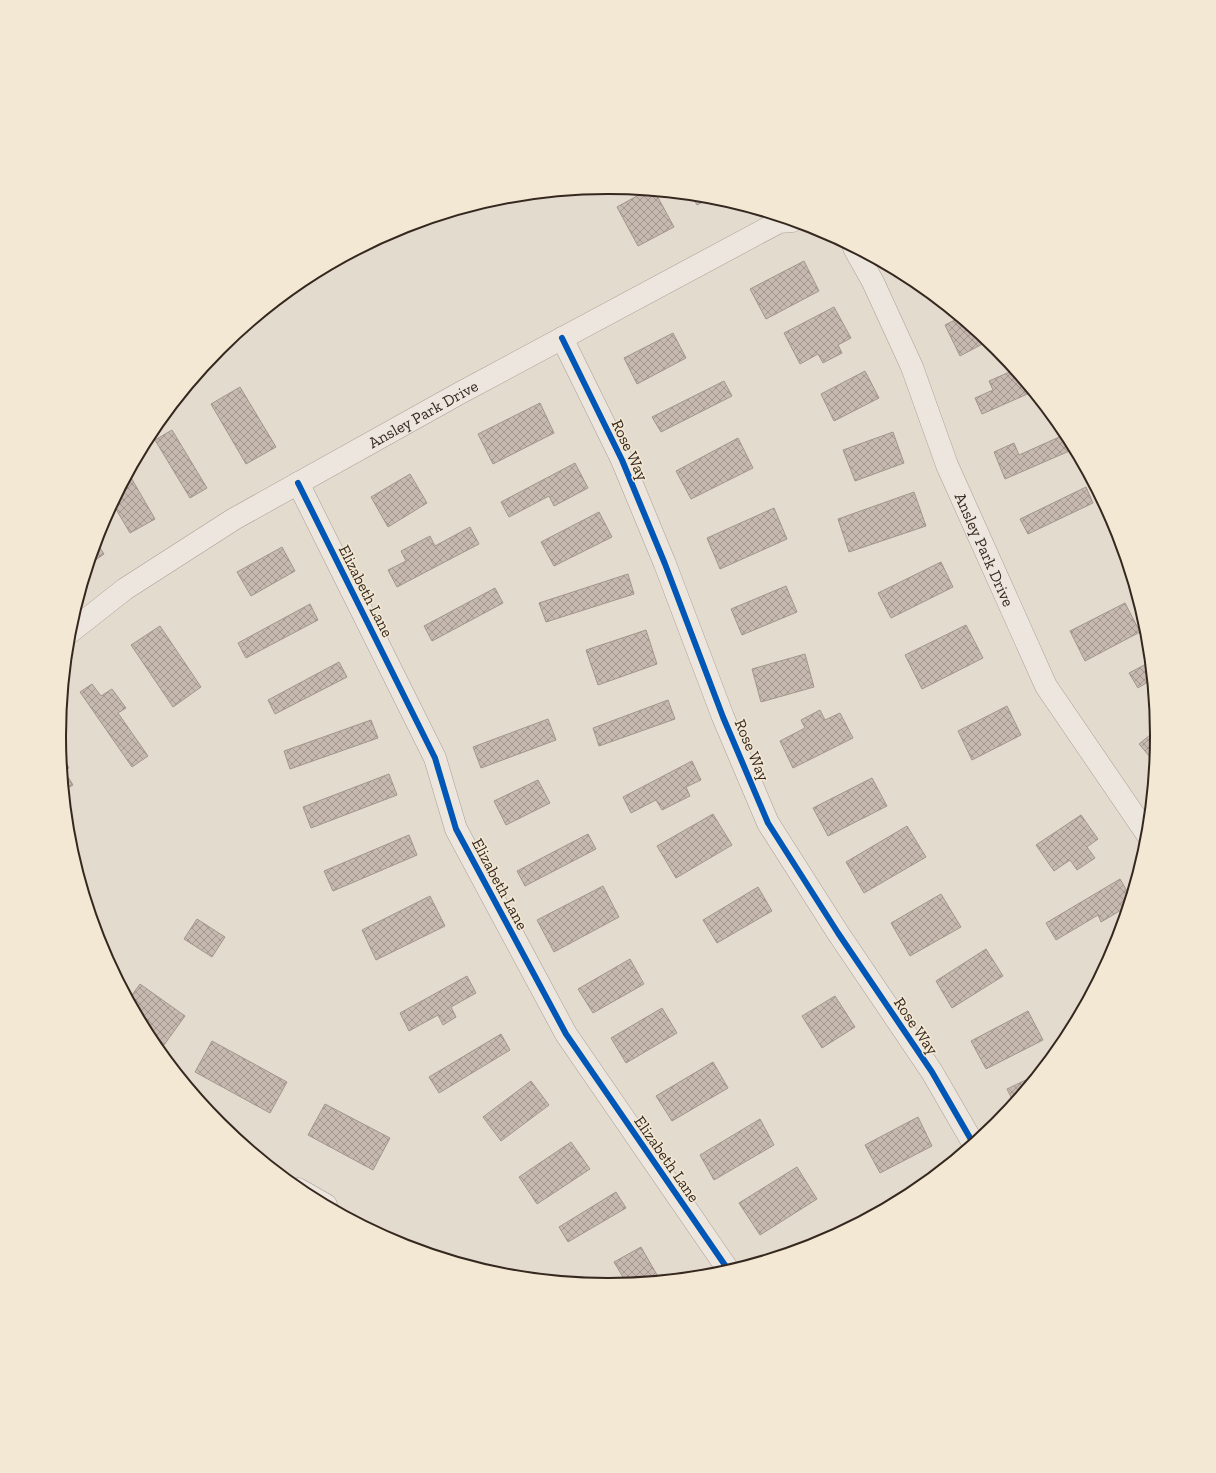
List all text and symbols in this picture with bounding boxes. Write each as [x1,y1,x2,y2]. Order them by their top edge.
street label: Ansley Park Drive [365,376,481,452]
street label: Rose Way [608,416,653,484]
street label: Ansley Park Drive [951,490,1019,609]
street label: Elizabeth Lane [335,542,397,640]
street label: Rose Way [730,716,774,785]
street label: Elizabeth Lane [468,835,532,933]
street label: Rose Way [890,994,943,1059]
street label: Elizabeth Lane [630,1112,704,1206]

